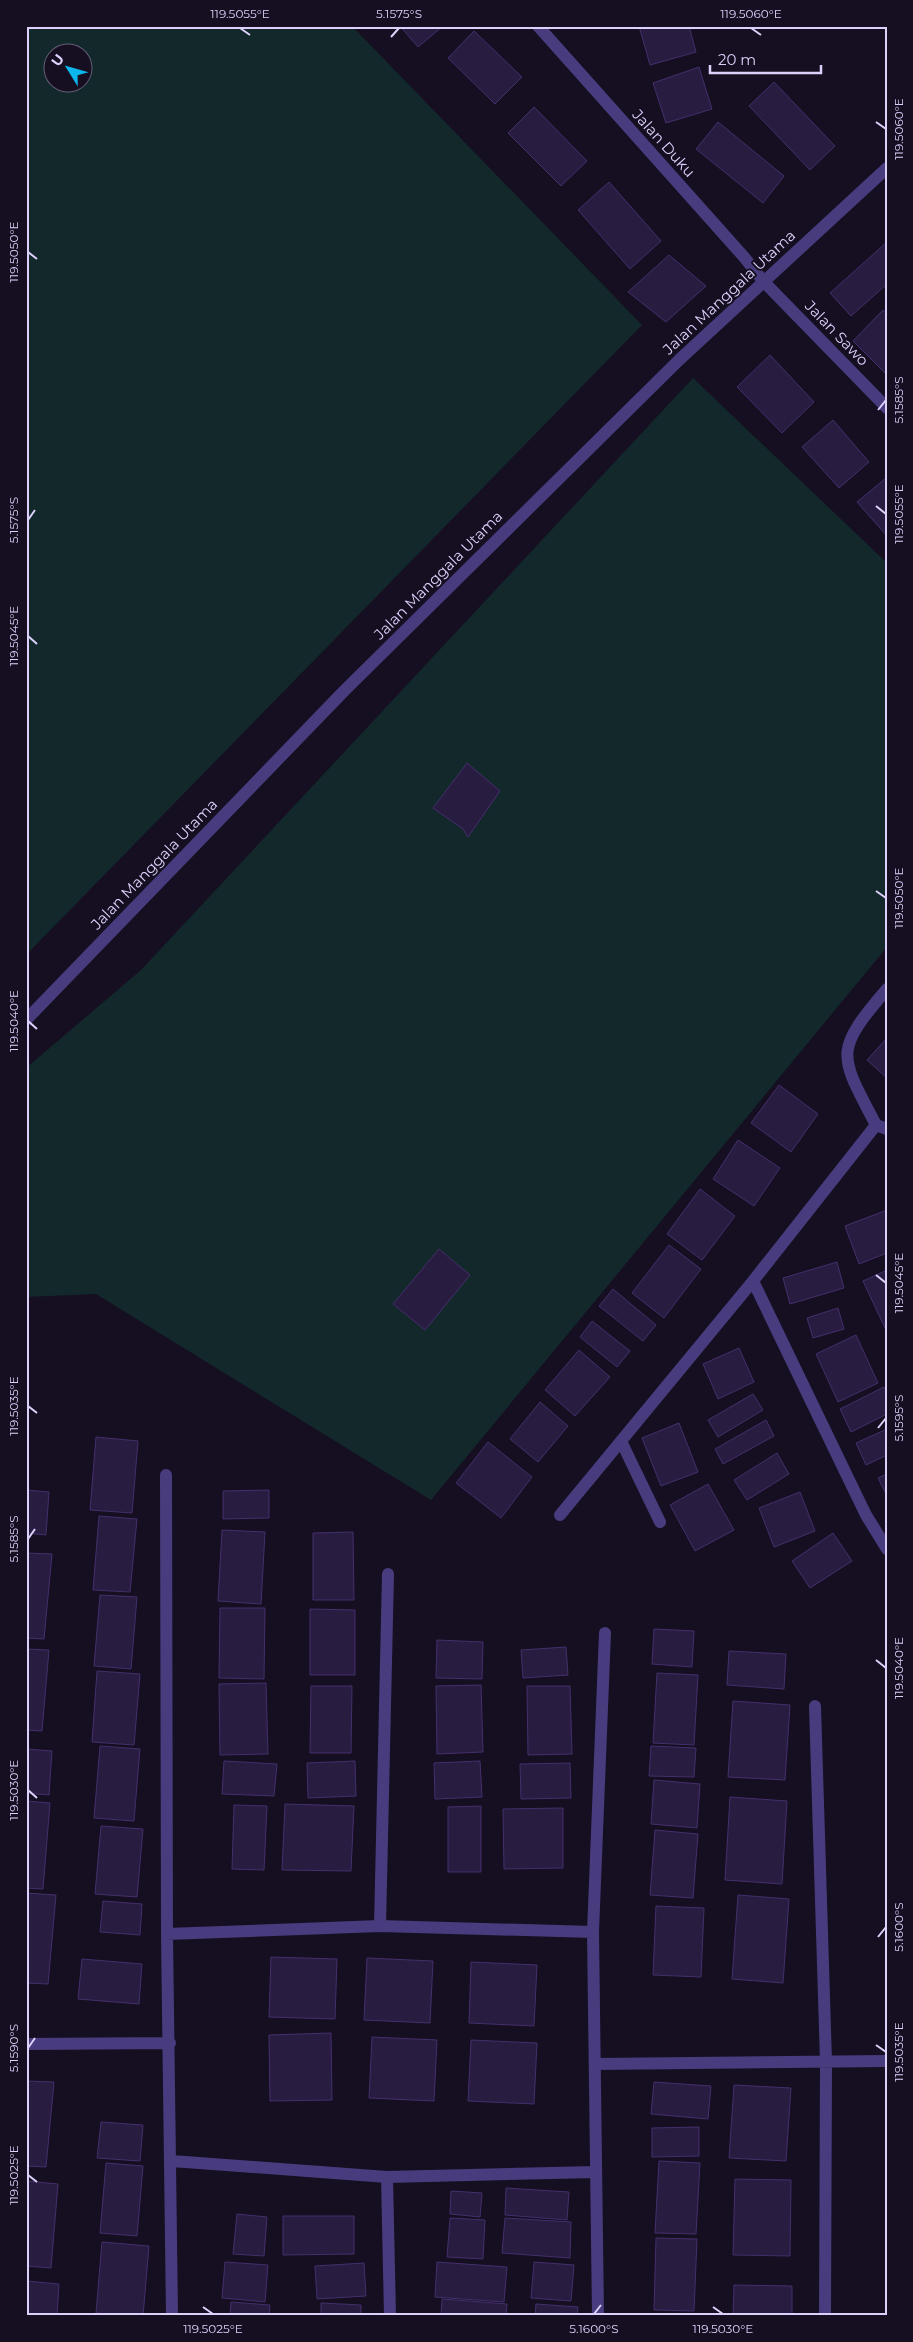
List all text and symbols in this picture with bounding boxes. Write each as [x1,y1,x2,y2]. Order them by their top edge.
text: 119.5055°E [210,6,270,21]
text: 5.1575°S [376,6,422,21]
text: 119.5060°E [720,6,782,21]
north arrow [42,42,92,92]
scale bar [710,42,822,74]
text: U [47,50,68,70]
text: 20 m [718,50,756,69]
text: 119.5060°E [891,98,906,160]
street label: Jalan Duku [628,104,699,181]
text: 119.5050°E [6,222,21,282]
street label: Jalan Manggala Utama [658,226,799,359]
street label: Jalan Sawo [800,296,873,370]
text: 5.1585°S [891,376,906,424]
text: 119.5055°E [891,484,906,544]
text: 5.1575°S [6,497,21,543]
street label: Jalan Manggala Utama [369,507,506,644]
text: 119.5045°E [6,606,21,666]
street label: Jalan Manggala Utama [86,795,221,934]
text: 119.5050°E [891,868,906,928]
text: 119.5040°E [6,990,21,1052]
text: 119.5045°E [891,1253,906,1313]
text: 119.5035°E [6,1376,21,1436]
text: 5.1595°S [891,1395,906,1441]
text: 5.1585°S [6,1515,21,1563]
text: 119.5040°E [891,1637,906,1699]
text: 119.5030°E [6,1760,21,1820]
text: 5.1600°S [891,1902,906,1952]
text: 119.5035°E [891,2022,906,2082]
text: 5.1590°S [6,2024,21,2072]
text: 119.5025°E [6,2145,21,2205]
text: 119.5025°E [183,2321,243,2336]
text: 5.1600°S [569,2321,619,2336]
text: 119.5030°E [693,2321,753,2336]

